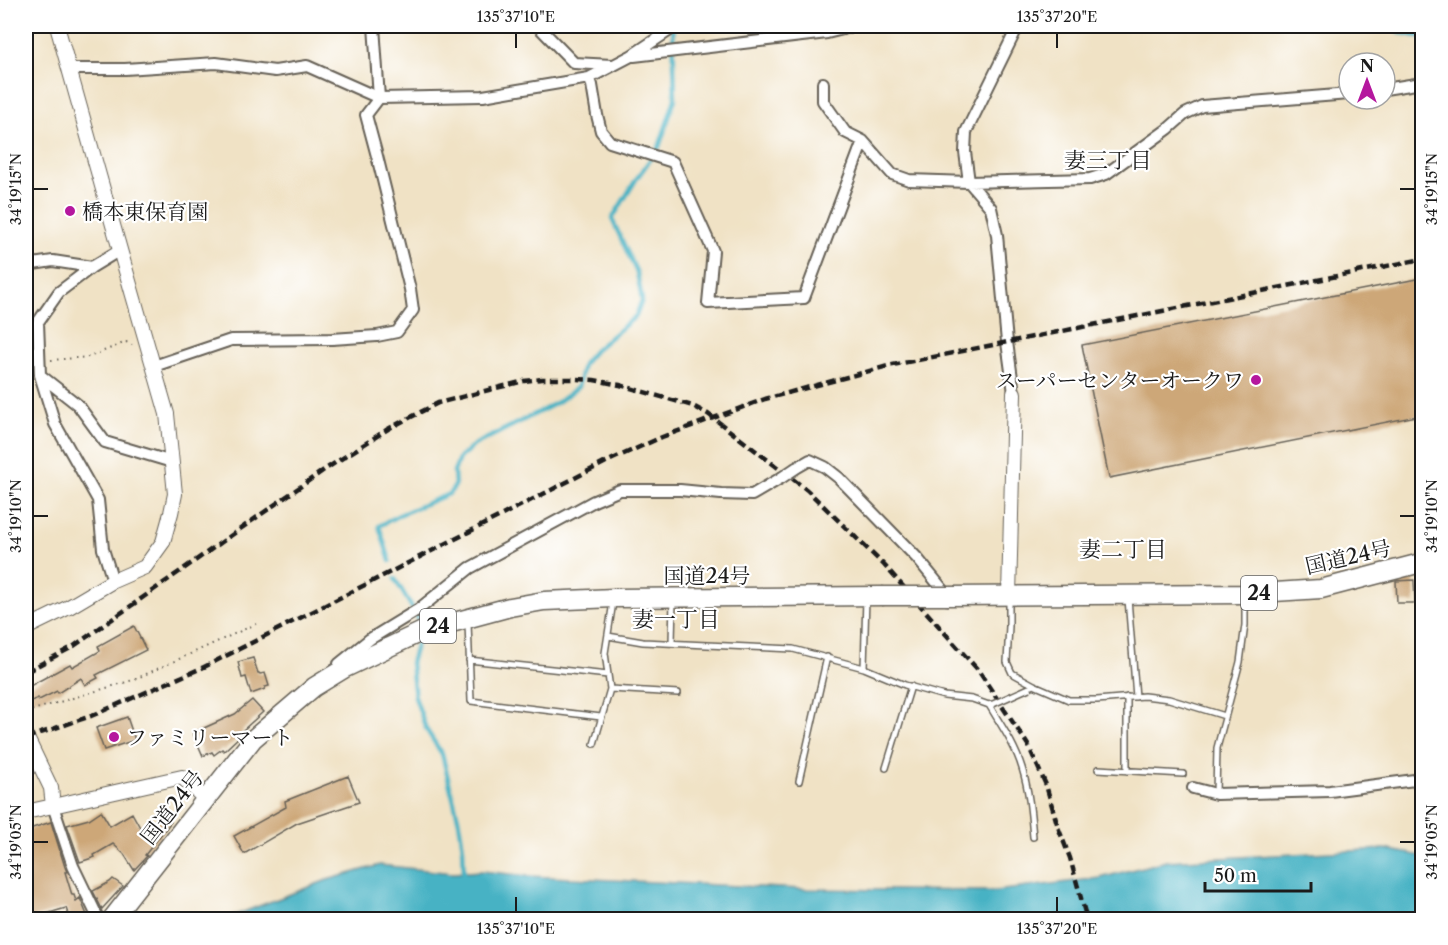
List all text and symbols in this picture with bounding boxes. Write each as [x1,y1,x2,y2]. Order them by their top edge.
text: 135°37'10"E [477,7,555,26]
text: 135°37'20"E [1017,7,1097,26]
north arrow [1337,51,1397,111]
text: N [1360,56,1374,76]
district label: 妻三丁目 [1064,147,1152,174]
text: 34°19'15"N [6,153,25,225]
text: 34°19'15"N [1422,153,1441,225]
place label: 橋本東保育園 [82,199,208,224]
marker: 橋本東保育園 [63,204,77,218]
place label: スーパーセンターオークワ [996,368,1244,393]
marker: スーパーセンターオークワ [1249,373,1263,387]
text: 34°19'10"N [6,479,25,553]
text: 34°19'10"N [1422,479,1441,553]
street label: 国道24号 [1303,535,1393,579]
district label: 妻二丁目 [1079,536,1167,563]
street label: 国道24号 [663,563,751,588]
road number: 24 [1241,576,1277,610]
district label: 妻一丁目 [632,606,720,633]
road number: 24 [420,609,456,643]
place label: ファミリーマート [126,725,294,750]
marker: ファミリーマート [107,730,121,744]
street label: 国道24号 [135,765,209,849]
text: 34°19'05"N [6,804,25,880]
text: 34°19'05"N [1422,804,1441,880]
scale bar [1205,855,1312,893]
text: 50 m [1214,865,1257,887]
text: 135°37'10"E [477,919,555,938]
text: 135°37'20"E [1017,919,1097,938]

